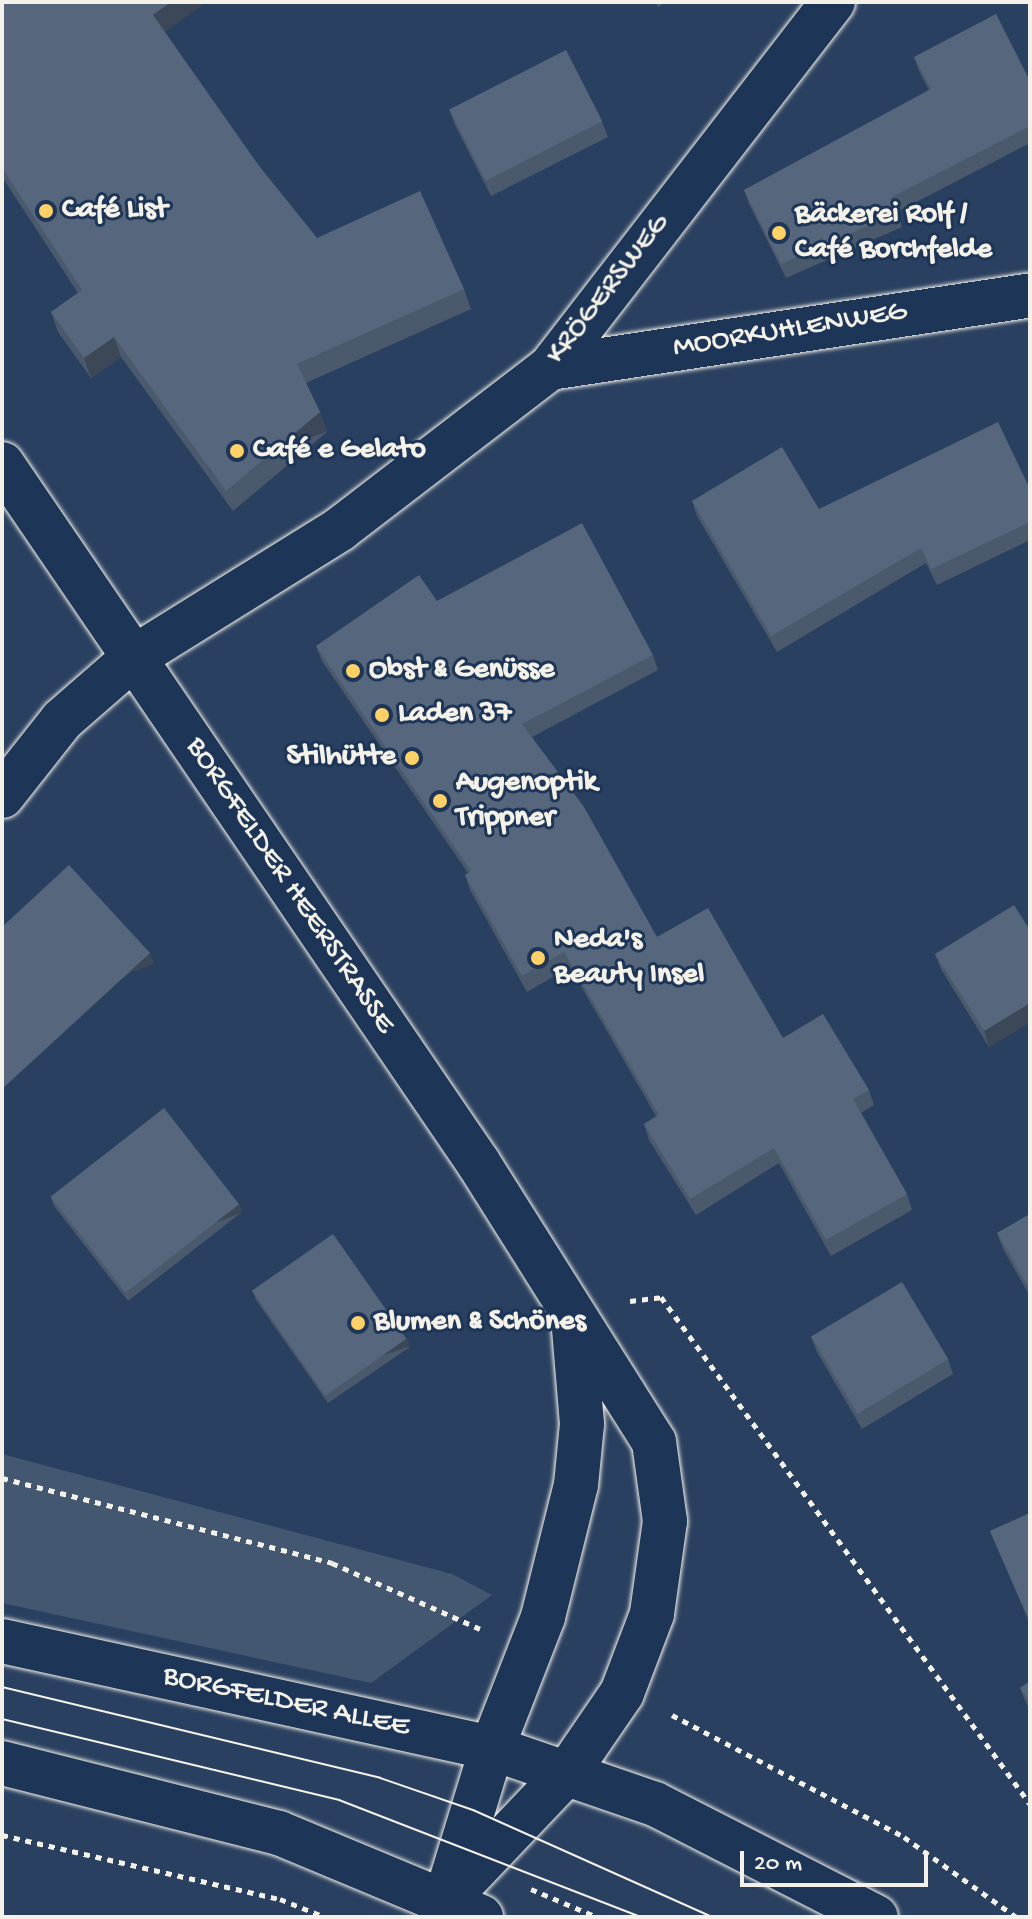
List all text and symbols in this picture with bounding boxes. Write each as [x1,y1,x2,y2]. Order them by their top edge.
place label: Café List [62,193,167,229]
place label: Bäckerei Rolf / Café Borchfelde [795,198,992,268]
marker: Café List [37,202,55,220]
street label: KRÖGERSWEG [539,208,679,372]
marker: Bäckerei Rolf / Café Borchfelde [770,224,788,242]
street label: MOORKUHLENWEG [671,295,909,367]
place label: Café e Gelato [253,433,426,469]
marker: Café e Gelato [228,442,246,460]
place label: Obst & Genüsse [369,653,555,689]
marker: Obst & Genüsse [344,662,362,680]
place label: Laden 37 [398,697,511,733]
marker: Laden 37 [373,706,391,724]
street label: BORGFELDER HEERSTRASSE [176,731,402,1041]
place label: Stilhütte [287,740,396,776]
marker: Stilhütte [403,749,421,767]
place label: Augenoptik Trippner [456,766,597,836]
marker: Augenoptik Trippner [431,792,449,810]
place label: Neda's Beauty Insel [554,923,704,994]
marker: Neda's Beauty Insel [529,949,547,967]
place label: Blumen & Schönes [374,1305,586,1341]
marker: Blumen & Schönes [349,1314,367,1332]
street label: BORGFELDER ALLEE [159,1659,413,1747]
scale bar [744,1835,932,1885]
text: 20 m [754,1850,802,1879]

